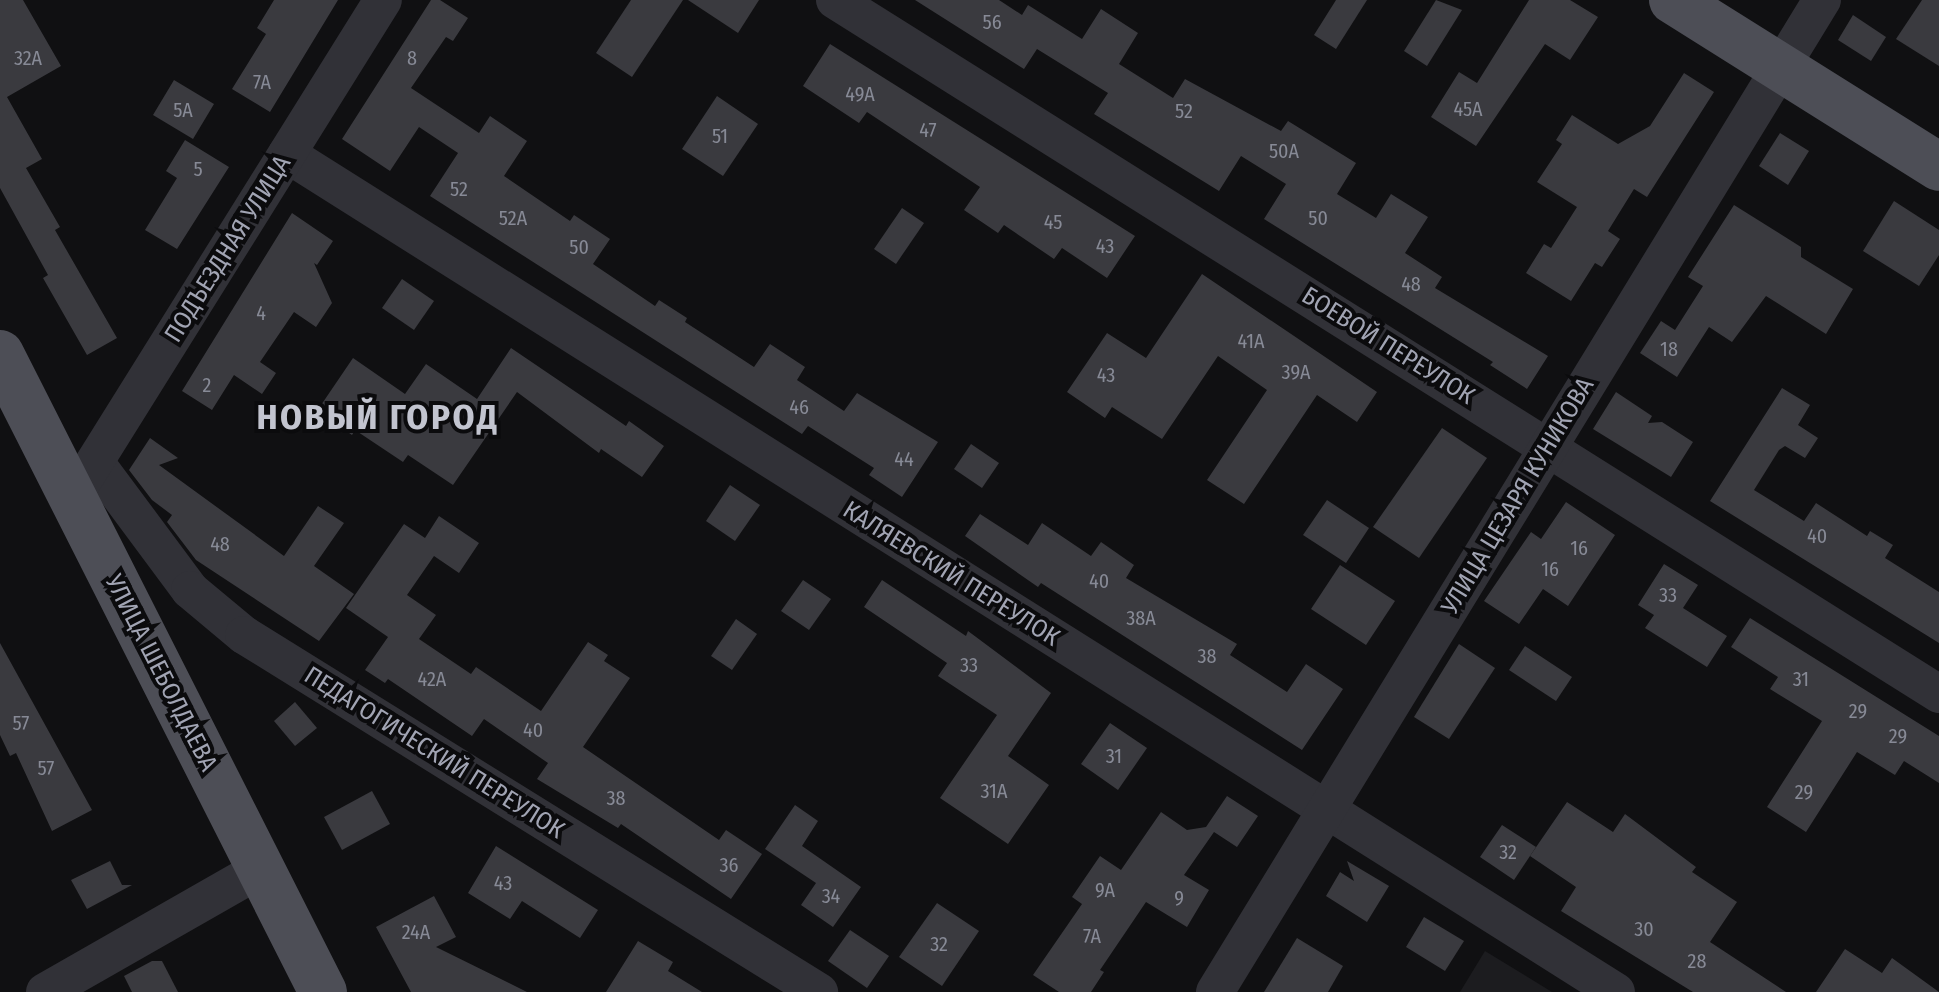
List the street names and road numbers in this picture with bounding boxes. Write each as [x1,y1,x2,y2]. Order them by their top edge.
street label: ПОДЪЕЗДНАЯ УЛИЦА [158,150,298,348]
street label: БОЕВОЙ ПЕРЕУЛОК [1296,281,1480,411]
street label: УЛИЦА ЦЕЗАРЯ КУНИКОВА [1435,372,1601,620]
street label: КАЛЯЕВСКИЙ ПЕРЕУЛОК [837,495,1065,653]
street label: УЛИЦА ШЕБОЛДАЕВА [99,570,223,776]
street label: ПЕДАГОГИЧЕСКИЙ ПЕРЕУЛОК [299,661,569,845]

